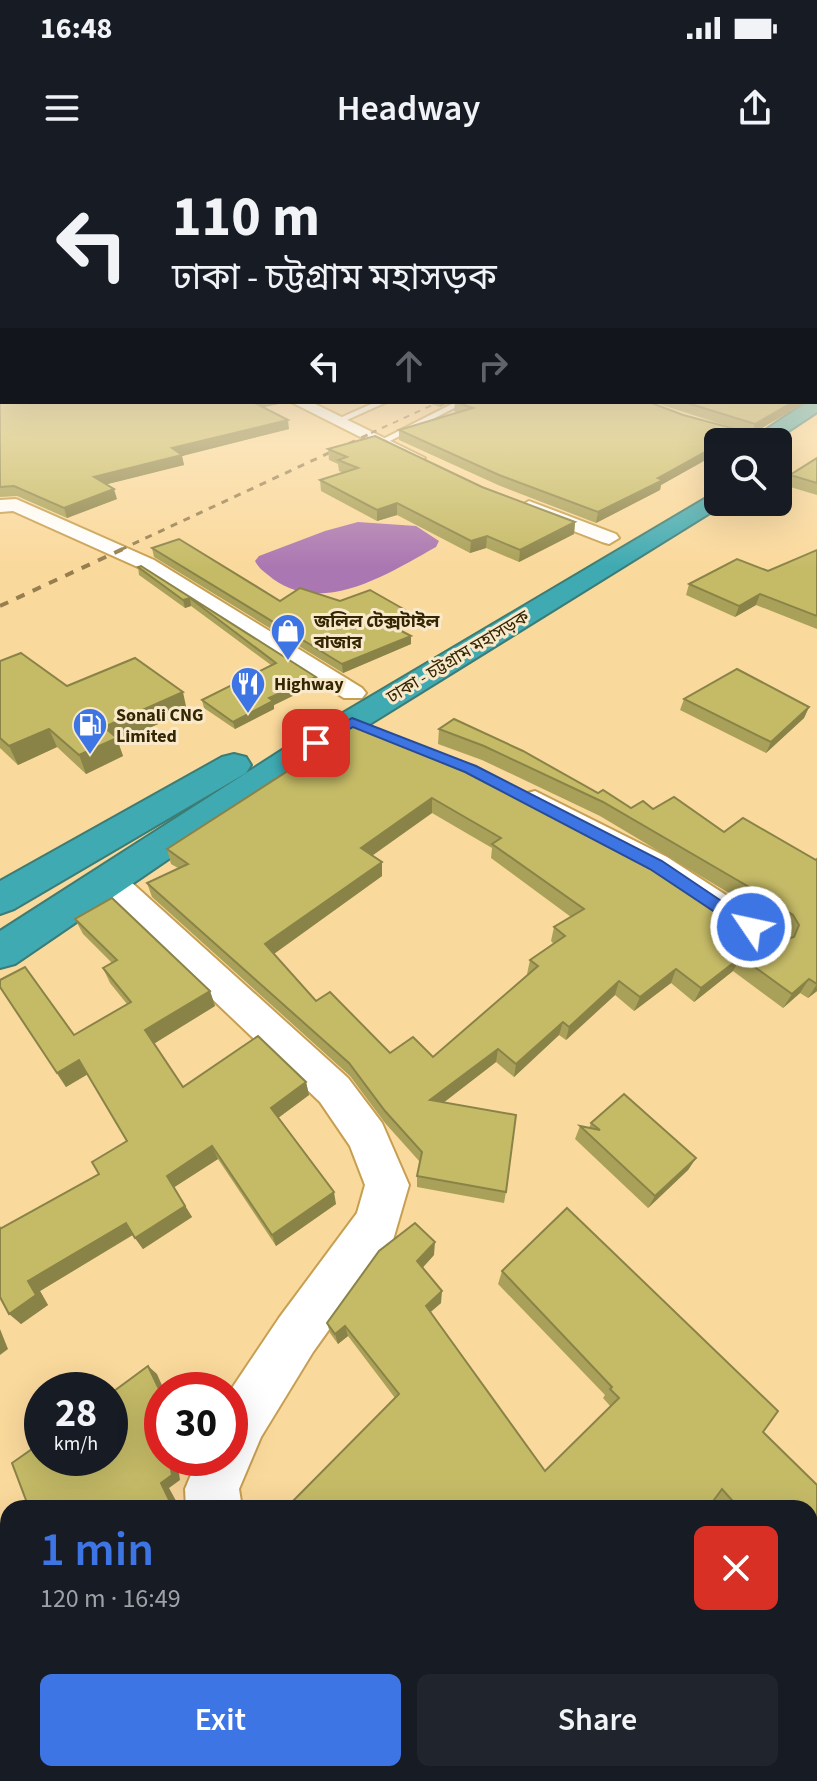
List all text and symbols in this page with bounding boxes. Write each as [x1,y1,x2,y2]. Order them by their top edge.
text: 16:48 [40,7,112,50]
text: Headway [337,83,480,134]
icon: menu [40,86,84,130]
icon: share [733,86,777,130]
text: 110 m [172,178,320,257]
icon: left [40,192,144,296]
text: ঢাকা - চট্টগ্রাম মহাসড়ক [172,252,497,303]
icon: left [303,344,347,388]
icon: ahead [387,344,431,388]
icon: right [471,344,515,388]
map controls [704,428,792,516]
button: search [704,428,792,516]
street label: ঢাকা - চট্টগ্রাম মহাসড়ক [381,604,534,710]
place label: জলিল টেক্সটাইল বাজার [313,609,440,655]
shop icon: জলিল টেক্সটাইল বাজার [269,612,307,662]
restaurant icon: Highway [229,665,267,715]
place label: Highway [274,672,344,697]
place label: Sonali CNG Limited [116,703,203,749]
fuel station icon: Sonali CNG Limited [71,706,109,756]
pin [282,709,350,777]
icon: arrive [294,721,338,765]
position arrow [709,885,793,969]
speed limit sign: 30 [144,1372,248,1476]
text: 28 [55,1385,97,1442]
text: km/h [54,1430,98,1458]
text: 1 min [40,1516,154,1584]
button: close [694,1526,778,1610]
text: 120 m · 16:49 [40,1580,181,1617]
button: Exit [40,1674,401,1766]
button: Share [417,1674,778,1766]

